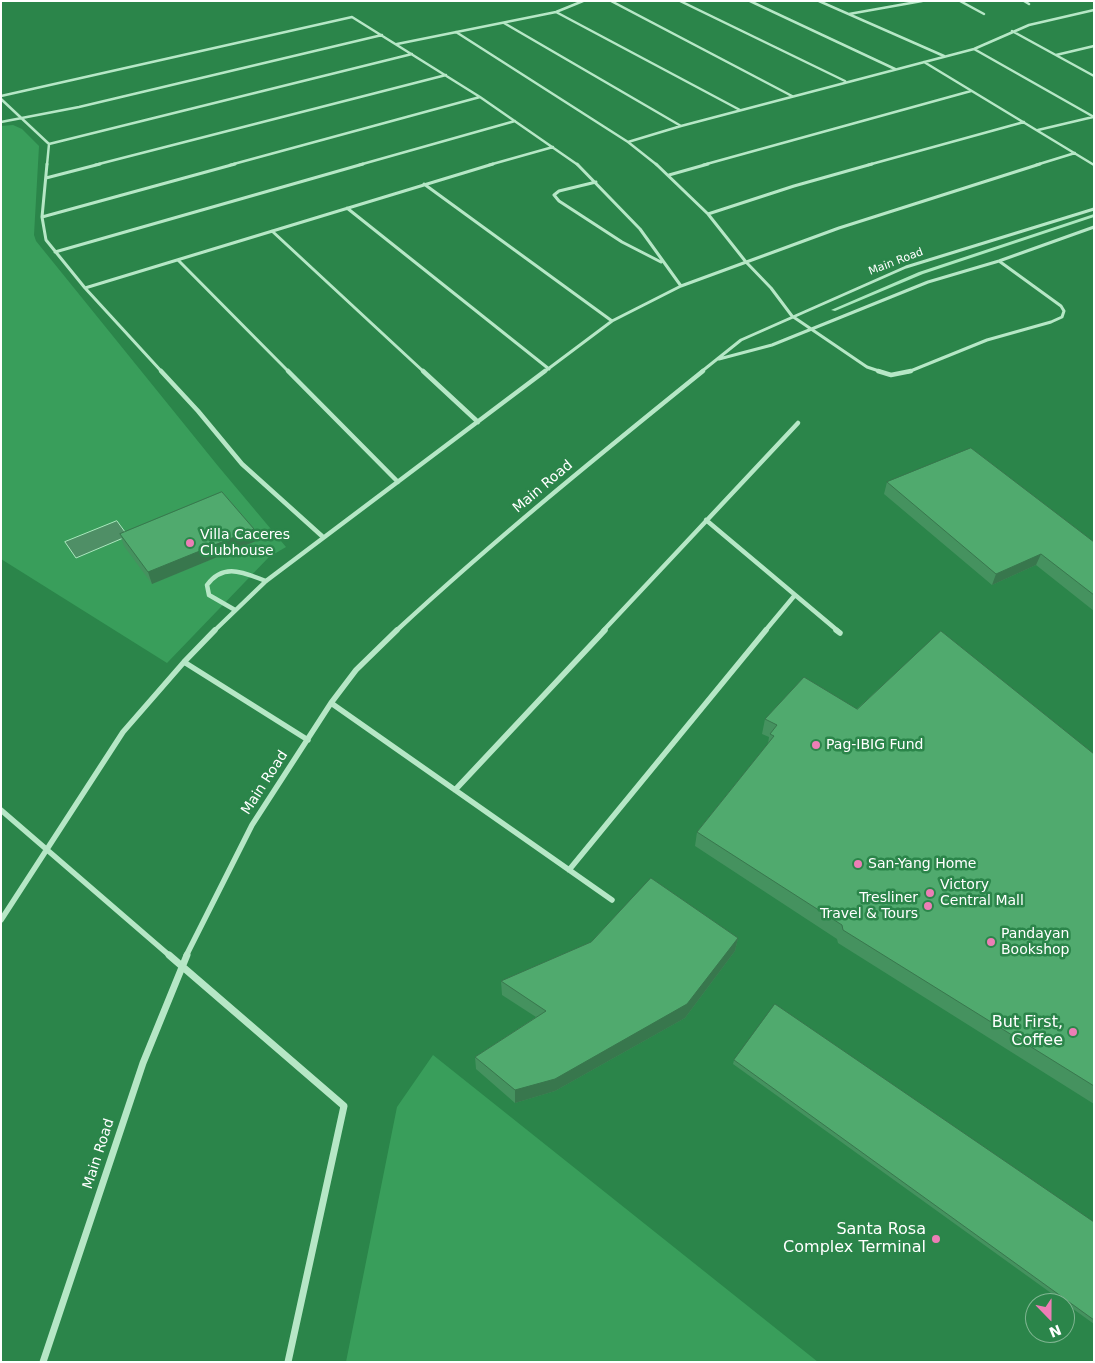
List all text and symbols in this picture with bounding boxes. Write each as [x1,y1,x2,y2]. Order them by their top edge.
street label: Main Road [867,246,925,278]
street label: Main Road [510,457,576,517]
place label: Villa Caceres Clubhouse [200,527,290,560]
marker: Villa Caceres Clubhouse [184,537,196,549]
place label: Pag-IBIG Fund [826,737,923,753]
marker: Pag-IBIG Fund [810,739,822,751]
street label: Main Road [238,748,292,818]
place label: San-Yang Home [868,856,976,872]
marker: San-Yang Home [852,858,864,870]
place label: Victory Central Mall [940,877,1024,910]
marker: Victory Central Mall [924,887,936,899]
place label: Tresliner Travel & Tours [820,890,918,922]
marker: Tresliner Travel & Tours [922,900,934,912]
place label: Pandayan Bookshop [1001,926,1069,959]
marker: Pandayan Bookshop [985,936,997,948]
place label: But First, Coffee [992,1013,1063,1051]
marker: But First, Coffee [1067,1026,1079,1038]
street label: Main Road [80,1117,118,1191]
place label: Santa Rosa Complex Terminal [783,1220,926,1258]
marker: Santa Rosa Complex Terminal [930,1233,942,1245]
north arrow [1025,1293,1075,1343]
text: N [1047,1321,1064,1341]

